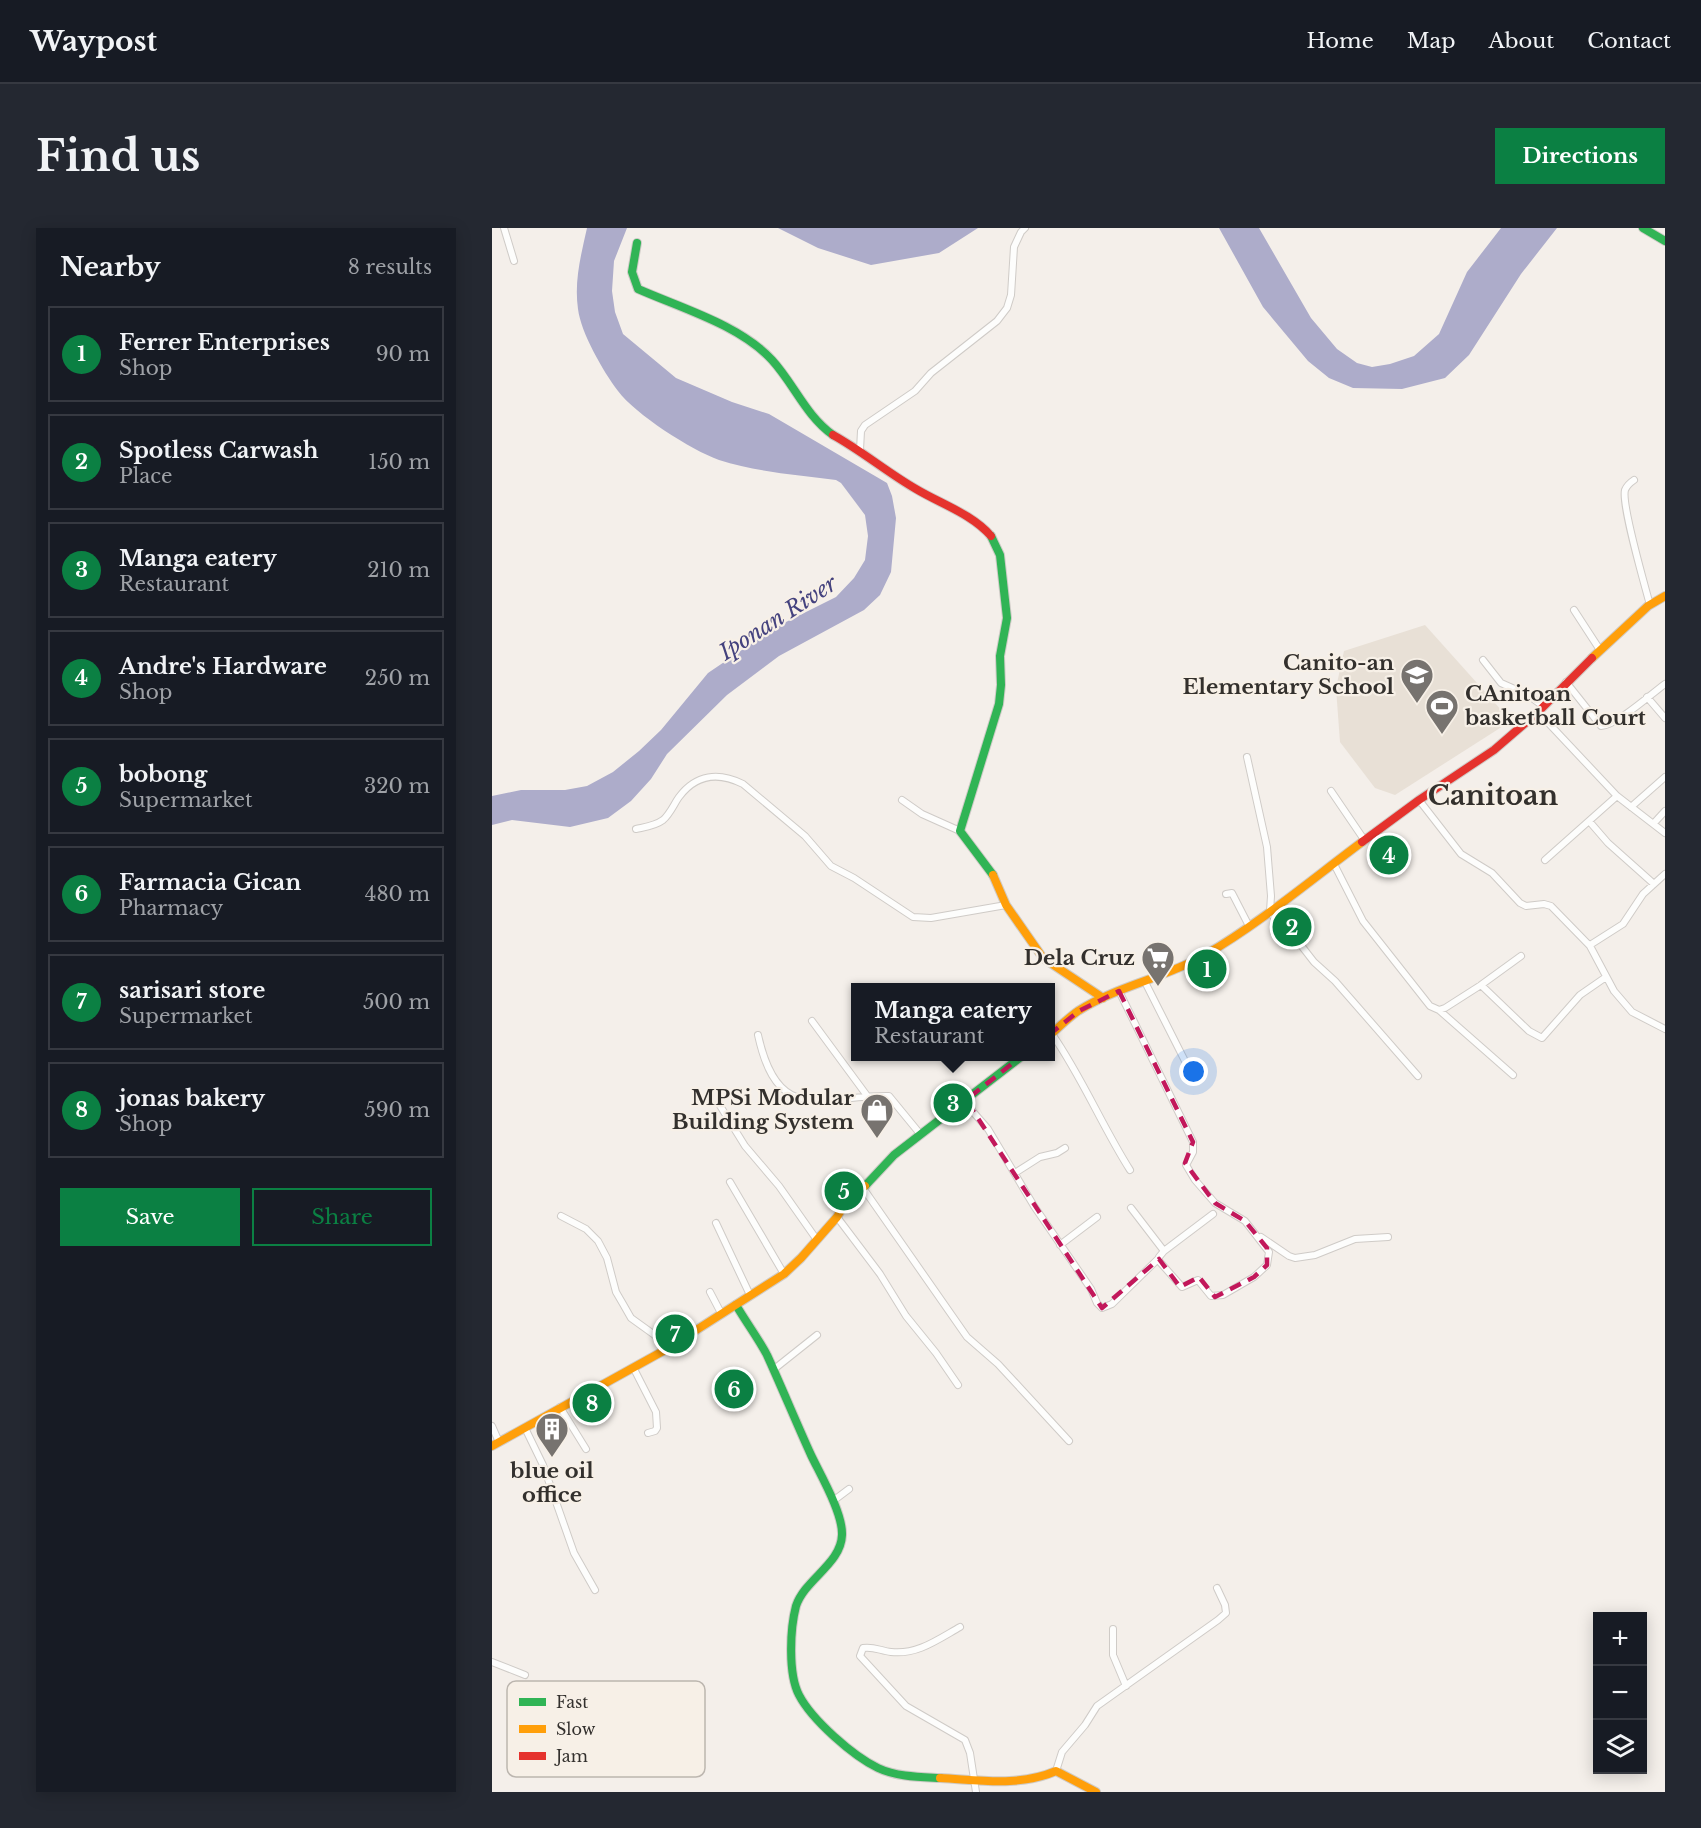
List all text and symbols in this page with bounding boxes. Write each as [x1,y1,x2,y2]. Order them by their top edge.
text: Waypost [30,24,157,59]
text: Home [1307,28,1374,54]
text: Map [1407,28,1455,54]
text: About [1488,28,1554,54]
text: Contact [1587,28,1671,54]
button: Directions [1495,128,1665,184]
text: Find us [36,130,200,182]
text: Nearby [60,251,161,283]
text: 8 results [348,255,432,279]
text: Ferrer Enterprises [119,329,330,356]
text: 1 [77,342,86,366]
text: 90 m [376,342,430,366]
text: Shop [119,356,172,380]
text: Spotless Carwash [119,437,318,464]
text: 2 [75,450,88,474]
text: 150 m [368,450,430,474]
text: Place [119,464,173,488]
text: Manga eatery [119,545,277,572]
text: 3 [75,558,88,582]
text: 210 m [367,558,430,582]
water label: Iponan River [713,569,843,667]
text: Restaurant [119,572,229,596]
place label: Canito-an Elementary School [1182,650,1395,700]
text: Andre's Hardware [119,653,327,680]
school or university icon: Canito-an Elementary School [1399,657,1435,704]
text: 4 [75,666,88,690]
text: 250 m [365,666,430,690]
text: Shop [119,680,172,704]
place label: CAnitoan basketball Court [1464,681,1646,731]
sports icon: CAnitoan basketball Court [1424,688,1460,735]
text: bobong [119,761,207,788]
text: 5 [76,774,87,798]
text: 320 m [364,774,430,798]
district label: Canitoan [1428,779,1559,812]
text: Supermarket [119,788,253,812]
pin: 4 [1370,832,1408,878]
text: Farmacia Gican [119,869,301,896]
text: 6 [75,882,88,906]
text: 480 m [365,882,430,906]
text: Pharmacy [119,896,223,920]
pin: 2 [1272,904,1312,950]
supermarket icon: Dela Cruz [1140,940,1176,987]
place label: Dela Cruz [1024,945,1135,971]
pin: 1 [1188,946,1226,992]
text: sarisari store [119,977,265,1004]
popup [851,983,1055,1061]
text: 7 [76,990,87,1014]
text: 500 m [363,990,430,1014]
text: Manga eatery [874,997,1032,1024]
text: Supermarket [119,1004,253,1028]
text: Restaurant [874,1024,984,1048]
your location [1179,1057,1208,1086]
pin: 3 [934,1080,972,1126]
text: jonas bakery [119,1085,265,1112]
place label: MPSi Modular Building System [672,1085,855,1135]
shop icon: MPSi Modular Building System [859,1092,895,1139]
text: 8 [75,1098,88,1122]
text: 590 m [364,1098,430,1122]
text: Shop [119,1112,172,1136]
pin: 5 [824,1168,864,1214]
button: Save [60,1188,240,1246]
button: Share [252,1188,432,1246]
pin: 7 [656,1312,694,1356]
pin: 6 [714,1366,754,1412]
pin: 8 [572,1380,612,1426]
building icon: blue oil office [534,1411,570,1458]
place label: blue oil office [509,1458,594,1508]
map controls [1593,1612,1647,1774]
button: + [1593,1612,1647,1666]
button: − [1593,1666,1647,1720]
legend [507,1681,705,1777]
text: Fast [556,1692,588,1712]
text: Slow [556,1719,596,1739]
button: layers [1593,1720,1647,1774]
text: Jam [554,1746,588,1766]

